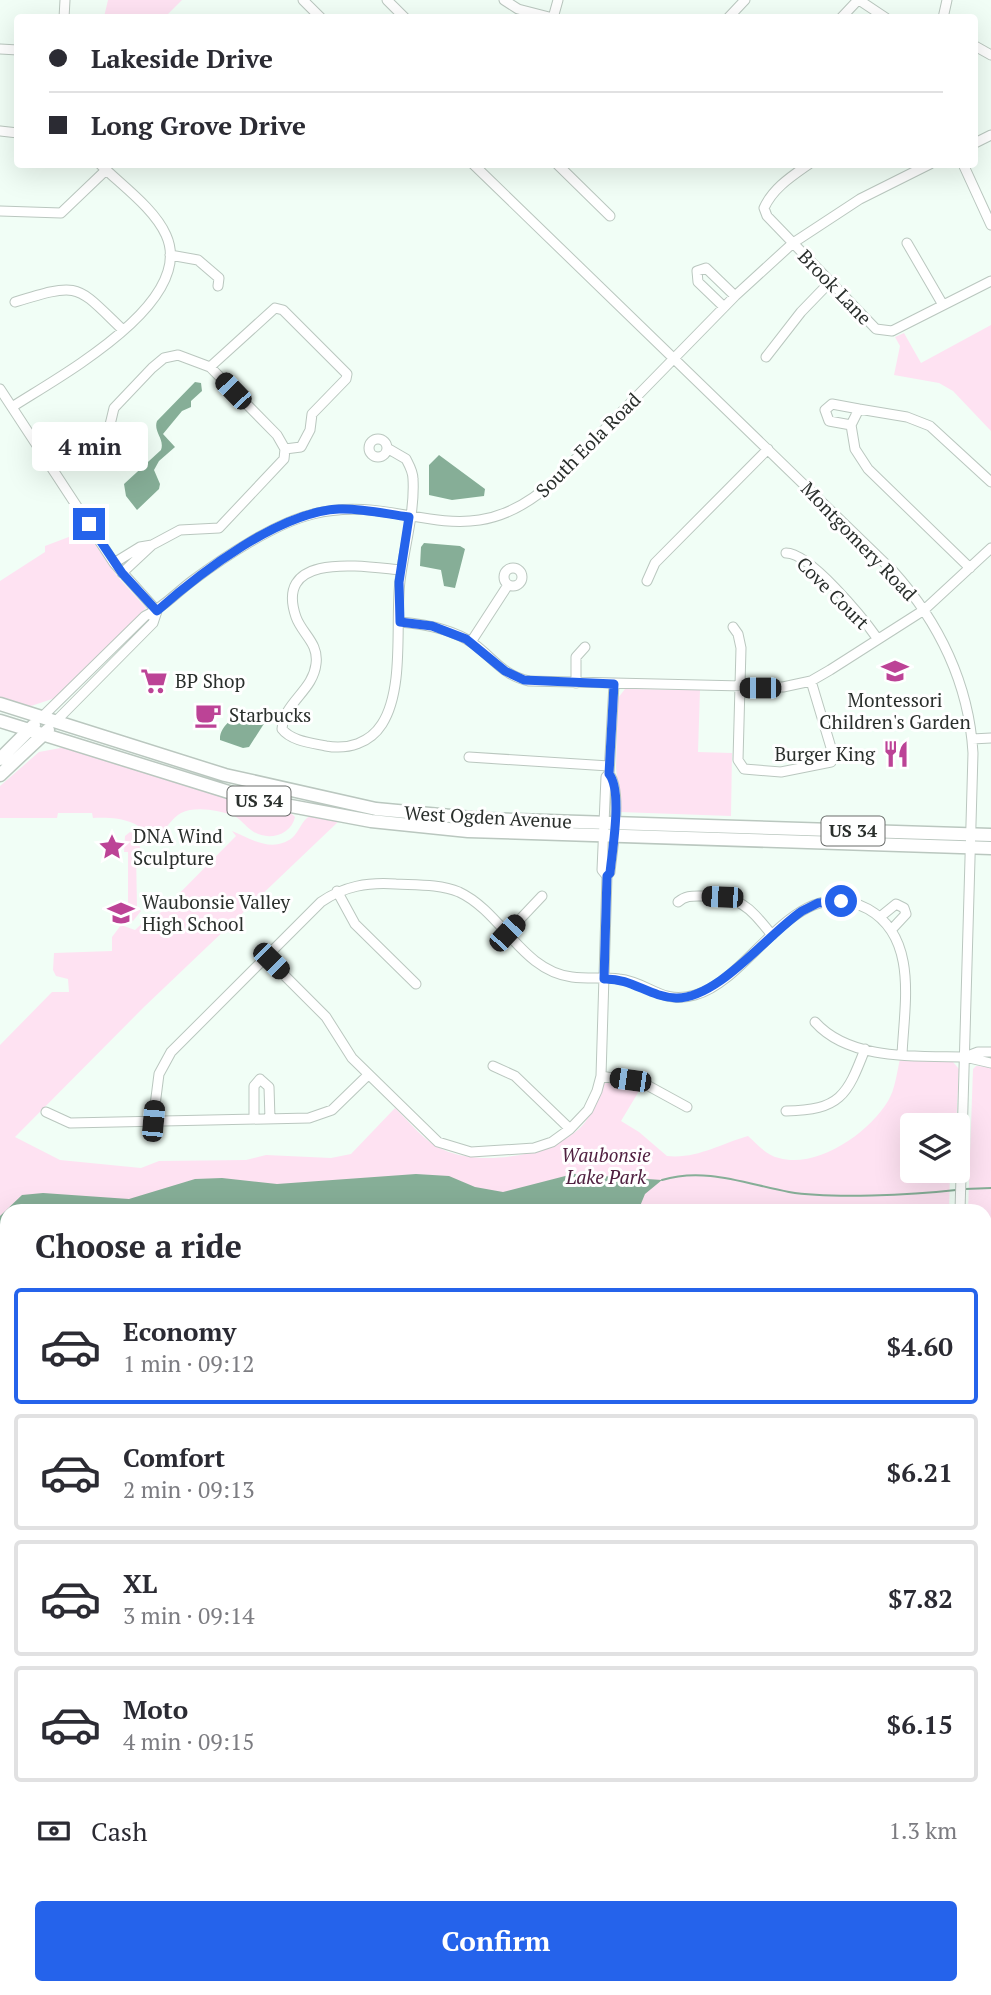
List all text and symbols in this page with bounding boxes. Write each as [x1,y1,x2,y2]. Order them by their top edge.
text: Lakeside Drive [91,41,273,75]
text: Long Grove Drive [91,108,306,142]
street label: Brook Lane [793,244,877,330]
car [211,369,256,413]
street label: South Eola Road [530,387,646,502]
callout: 4 min [31,422,147,472]
text: 4 min [59,431,121,462]
street label: Montgomery Road [796,476,923,606]
route end [73,508,105,540]
street label: Cove Court [792,551,875,634]
school or university icon: Montessori Children's Garden [880,656,910,686]
supermarket icon: BP Shop [139,666,169,696]
place label: BP Shop [175,668,245,693]
car [740,678,782,699]
place label: Montessori Children's Garden [819,687,971,734]
cafe icon: Starbucks [193,700,223,730]
place label: Starbucks [229,702,311,727]
restaurant icon: Burger King [881,739,911,769]
place label: Burger King [774,741,876,766]
road number: US 34 [228,786,290,816]
street label: West Ogden Avenue [404,800,573,833]
road number: US 34 [822,816,884,846]
place label: DNA Wind Sculpture [133,823,223,870]
place icon: DNA Wind Sculpture [97,832,127,862]
route start [825,885,857,917]
car [701,886,744,908]
place label: Waubonsie Valley High School [142,889,290,936]
school or university icon: Waubonsie Valley High School [106,898,136,928]
car [485,910,530,956]
car [249,939,294,983]
car [608,1067,653,1093]
car [141,1099,166,1143]
map controls [900,1113,970,1183]
button: layers [900,1113,970,1183]
park label: Waubonsie Lake Park [561,1142,651,1189]
text: Choose a ride [35,1225,242,1267]
text: Economy [123,1314,236,1348]
icon: car [39,1315,102,1378]
text: $4.60 [887,1329,953,1363]
text: 1 min · 09:12 [123,1348,255,1379]
text: Comfort [123,1440,225,1474]
icon: car [39,1441,102,1504]
text: $6.21 [887,1455,953,1489]
text: 2 min · 09:13 [123,1474,255,1505]
text: XL [123,1566,157,1600]
icon: car [39,1567,102,1630]
text: $7.82 [888,1581,953,1615]
text: 3 min · 09:14 [123,1600,255,1631]
text: Moto [123,1692,188,1726]
icon: car [39,1693,102,1756]
text: $6.15 [887,1707,953,1741]
text: 4 min · 09:15 [123,1726,255,1757]
icon: cash [35,1812,73,1850]
text: Cash [91,1814,147,1848]
text: 1.3 km [889,1815,957,1846]
button: Confirm [35,1901,957,1981]

